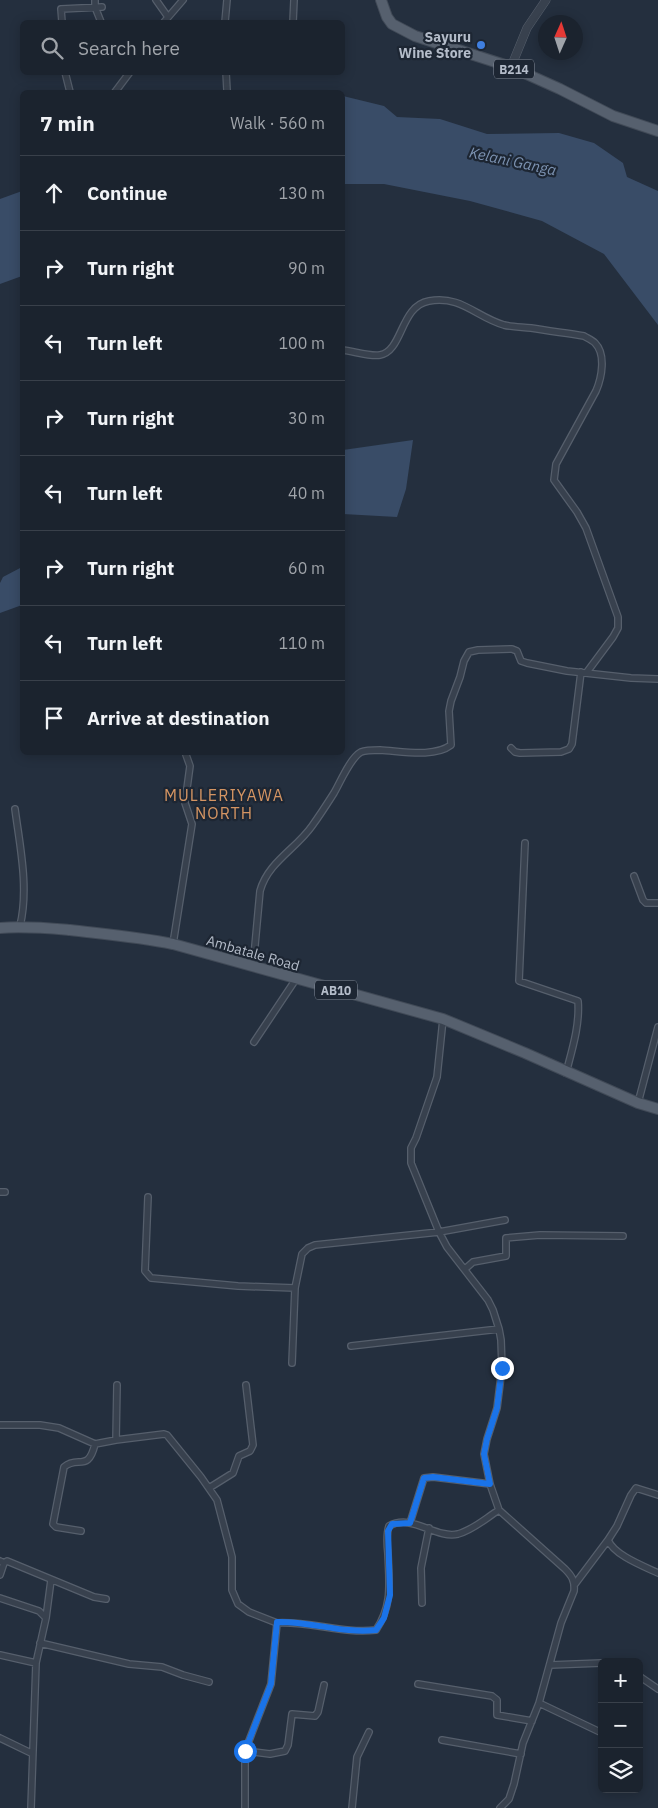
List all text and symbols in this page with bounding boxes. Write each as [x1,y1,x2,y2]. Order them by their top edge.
north arrow [538,15,583,60]
search box [20,20,345,75]
place label: Sayuru Wine Store [399,28,471,62]
icon: search [38,34,66,62]
text: Search here [78,36,180,60]
marker: Sayuru Wine Store [475,39,487,51]
road number: B214 [494,60,534,78]
text: 7 min [40,109,95,137]
text: Walk · 560 m [230,113,325,133]
water label: Kelani Ganga [468,143,558,180]
icon: ahead [40,179,68,207]
text: Continue [87,181,167,205]
text: 130 m [278,183,325,203]
icon: right [40,254,68,282]
text: Turn right [87,256,174,280]
text: 90 m [288,258,325,278]
icon: left [40,329,68,357]
text: Turn left [87,331,163,355]
text: 100 m [278,333,325,353]
icon: right [40,404,68,432]
text: Turn right [87,406,174,430]
text: 30 m [288,408,325,428]
icon: left [40,479,68,507]
text: Turn left [87,481,163,505]
text: 40 m [288,483,325,503]
icon: right [40,554,68,582]
text: Turn right [87,556,174,580]
text: 60 m [288,558,325,578]
icon: left [40,629,68,657]
text: Turn left [87,631,163,655]
text: 110 m [278,633,325,653]
icon: arrive [40,704,68,732]
text: Arrive at destination [87,706,270,730]
district label: MULLERIYAWA NORTH [164,785,284,823]
street label: Ambatale Road [204,931,302,975]
road number: AB10 [315,980,357,1000]
route end [491,1357,514,1380]
map controls [598,1658,643,1793]
button: + [598,1658,643,1703]
button: − [598,1703,643,1748]
route start [234,1740,257,1763]
button: layers [598,1748,643,1793]

